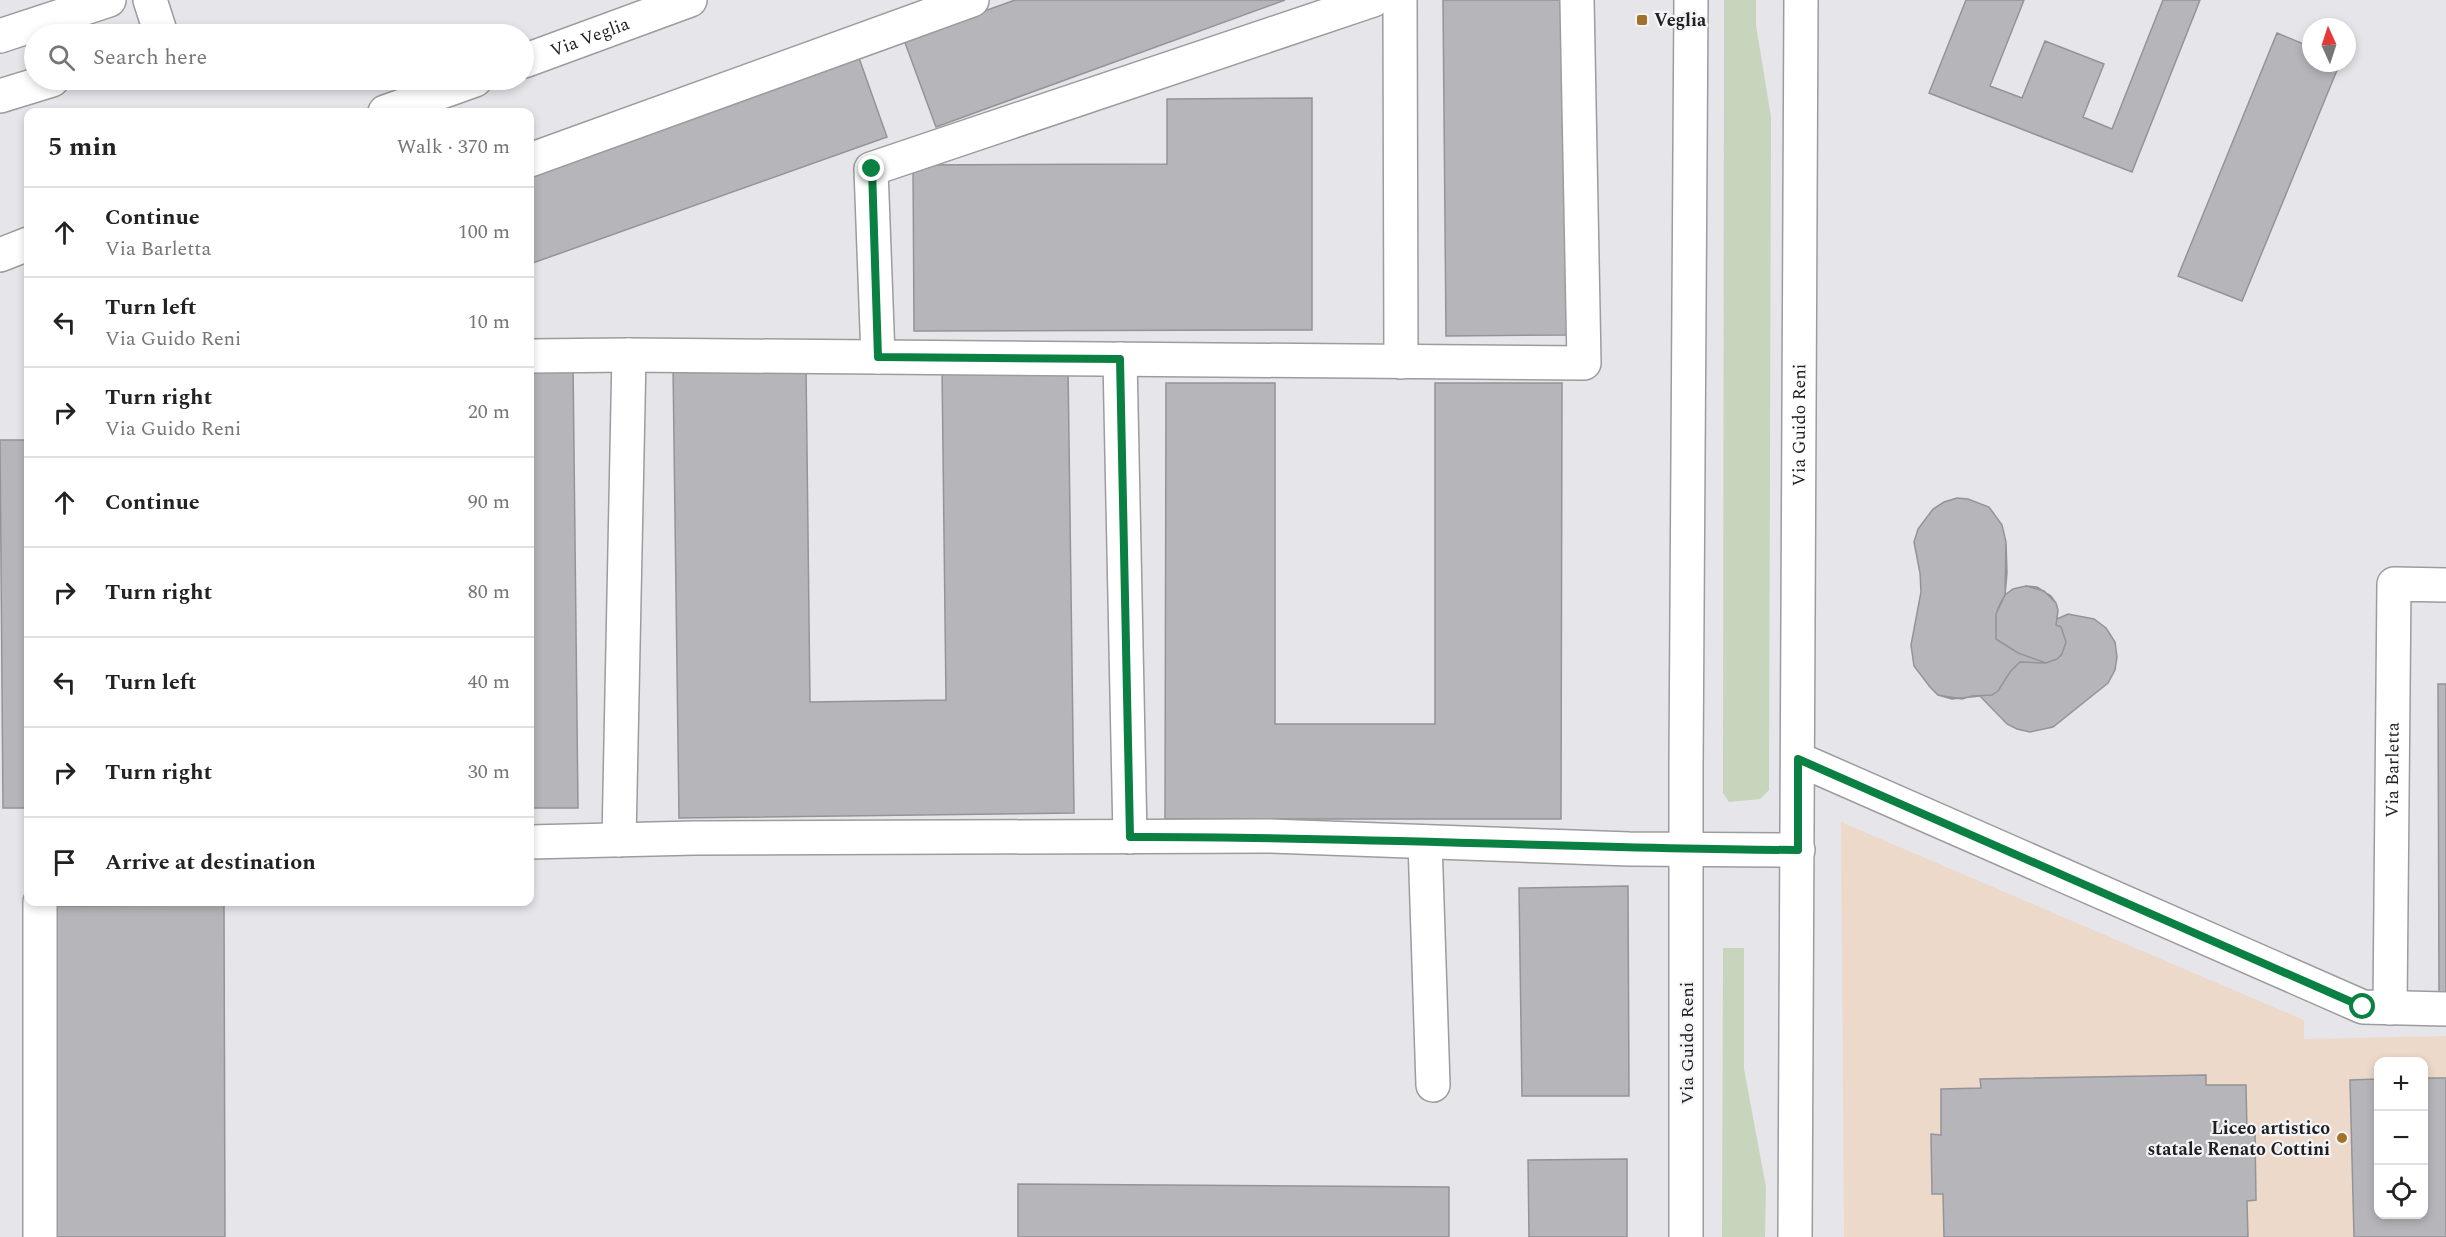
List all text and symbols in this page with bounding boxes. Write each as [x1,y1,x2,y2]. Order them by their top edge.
place label: Veglia [1654,7,1707,34]
street label: Via Veglia [546,10,634,64]
marker: Veglia [1635,13,1649,27]
north arrow [2302,18,2356,72]
search box [24,24,534,90]
icon: search [45,41,78,74]
text: Search here [93,41,207,74]
text: 5 min [48,127,117,167]
text: Walk · 370 m [397,132,510,162]
route end [858,155,884,181]
text: Continue [105,201,200,234]
icon: ahead [48,216,81,249]
text: 100 m [458,217,510,247]
text: Via Barletta [105,234,211,264]
text: Turn left [105,291,197,324]
icon: left [48,306,81,339]
text: 10 m [468,307,510,337]
text: Via Guido Reni [105,324,241,354]
street label: Via Guido Reni [1786,364,1813,486]
text: Turn right [105,381,212,414]
icon: right [48,396,81,429]
text: 20 m [468,397,510,427]
text: Via Guido Reni [105,414,241,444]
icon: ahead [48,486,81,519]
text: Continue [105,486,200,519]
text: 90 m [468,487,510,517]
icon: right [48,576,81,609]
text: Turn right [105,576,212,609]
text: 80 m [468,577,510,607]
icon: left [48,666,81,699]
text: Turn left [105,666,197,699]
text: 40 m [468,667,510,697]
street label: Via Barletta [2379,722,2407,818]
icon: right [48,756,81,789]
text: Turn right [105,756,212,789]
text: 30 m [468,757,510,787]
icon: arrive [48,846,81,879]
text: Arrive at destination [105,846,316,879]
street label: Via Guido Reni [1674,982,1701,1104]
route start [2349,993,2375,1019]
map controls [2374,1057,2428,1219]
button: + [2374,1057,2428,1111]
button: − [2374,1111,2428,1165]
place label: Liceo artistico statale Renato Cottini [2147,1115,2330,1163]
marker: Liceo artistico statale Renato Cottini [2335,1131,2349,1145]
button: locate [2374,1165,2428,1219]

